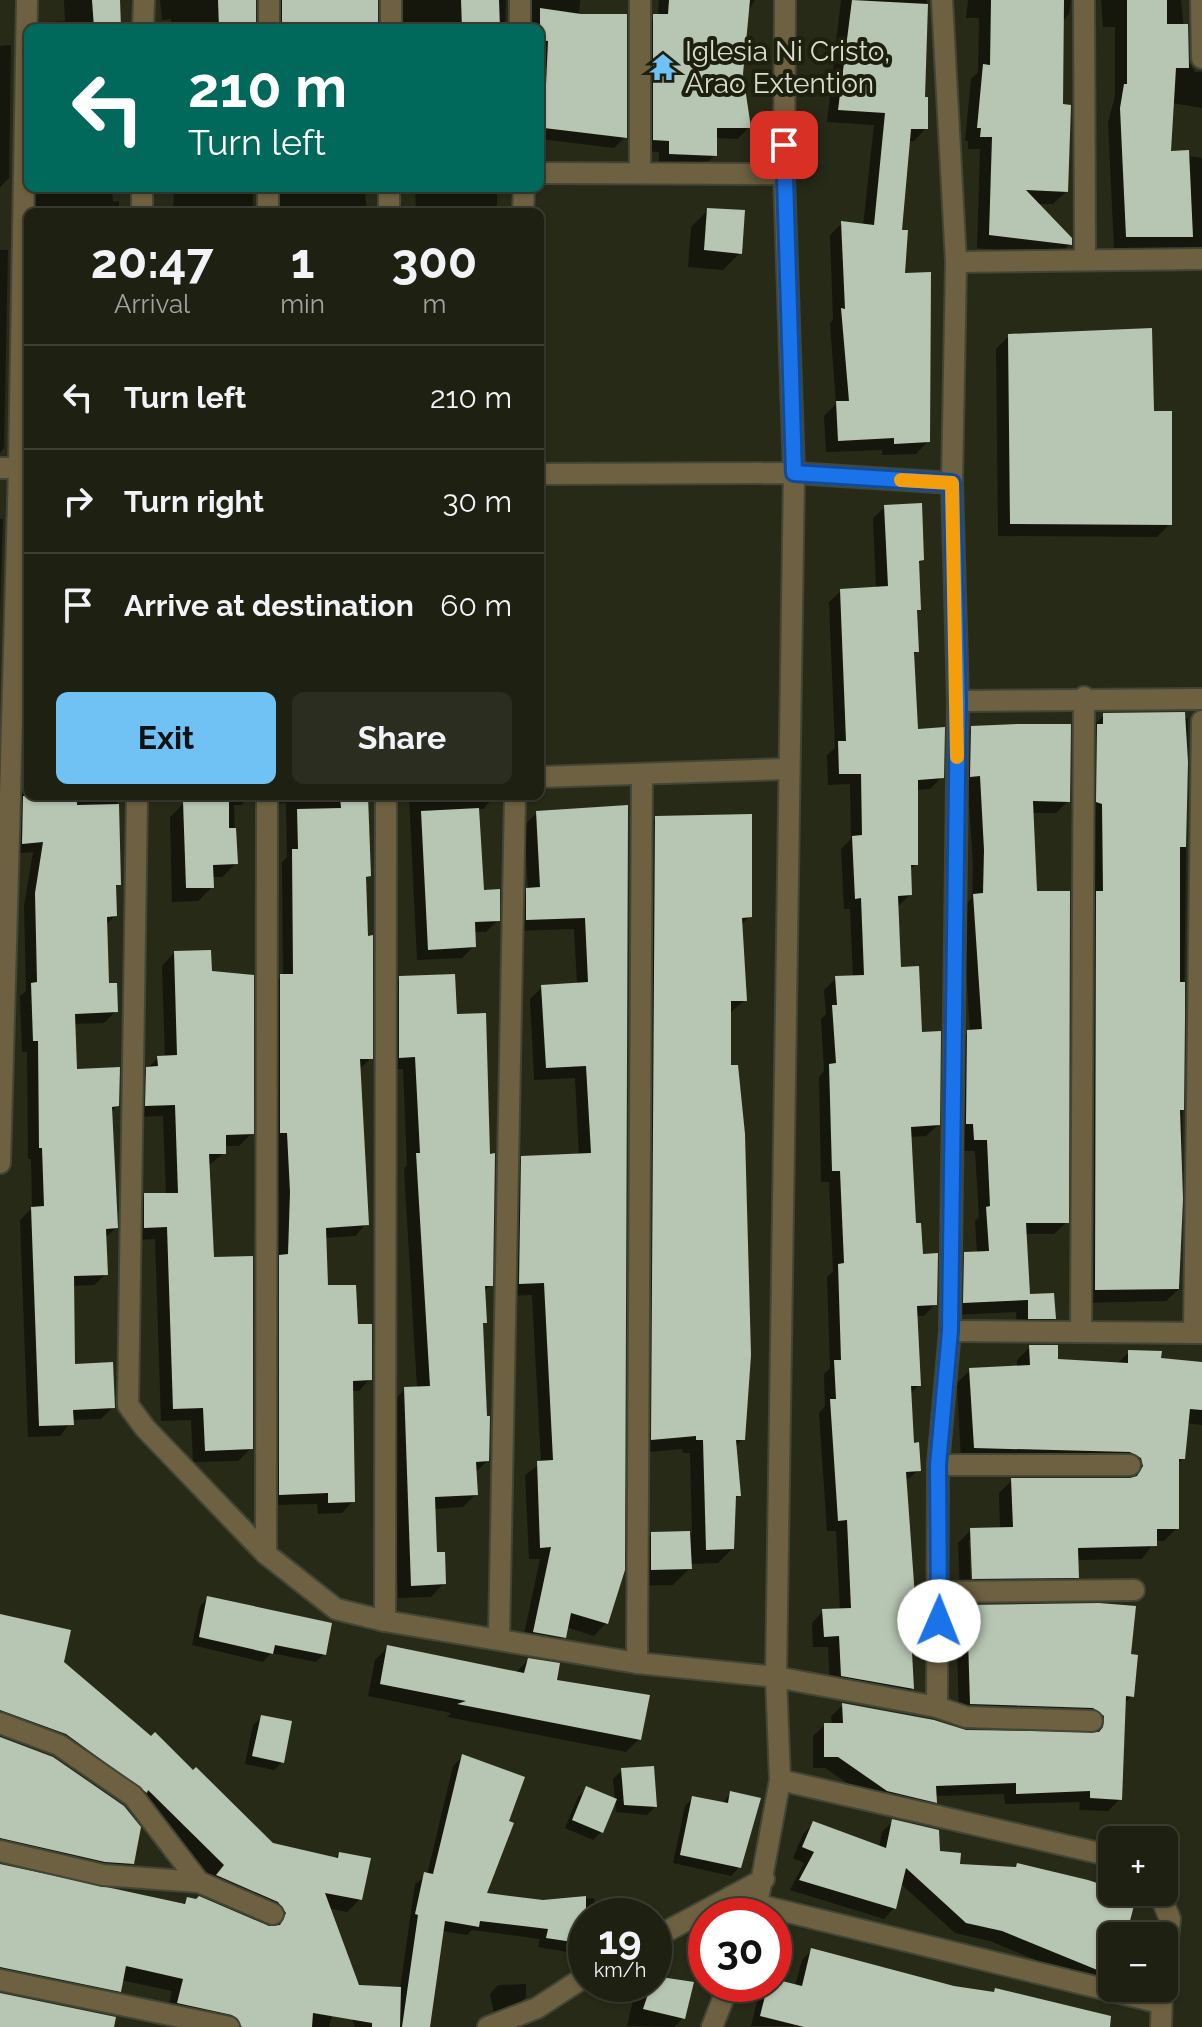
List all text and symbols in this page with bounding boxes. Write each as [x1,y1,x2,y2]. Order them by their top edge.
place label: Iglesia Ni Cristo, Arao Extention [685,35,890,100]
temple icon: Iglesia Ni Cristo, Arao Extention [648,52,678,82]
text: 210 m [188,54,347,120]
icon: left [56,56,160,160]
pin [750,111,818,179]
text: Turn left [188,121,326,163]
icon: arrive [762,123,806,167]
text: 20:47 [91,233,213,289]
text: 1 [291,233,314,289]
text: 300 [392,233,477,289]
text: Arrival [114,289,190,319]
text: min [280,289,325,319]
text: m [422,289,446,319]
icon: left [56,375,100,419]
text: Turn left [124,380,246,415]
text: 210 m [430,380,512,415]
icon: right [56,479,100,523]
text: Turn right [124,484,264,519]
text: 30 m [442,484,512,519]
icon: arrive [56,583,100,627]
text: Arrive at destination [124,588,414,623]
text: 60 m [440,588,512,623]
button: Exit [56,692,276,784]
button: Share [292,692,512,784]
position arrow [897,1579,981,1663]
map controls [1098,1826,1178,2002]
button: + [1098,1826,1178,1906]
speed limit sign: 30 [688,1898,792,2002]
text: 19 [598,1916,642,1963]
button: − [1098,1922,1178,2002]
text: km/h [594,1958,646,1982]

